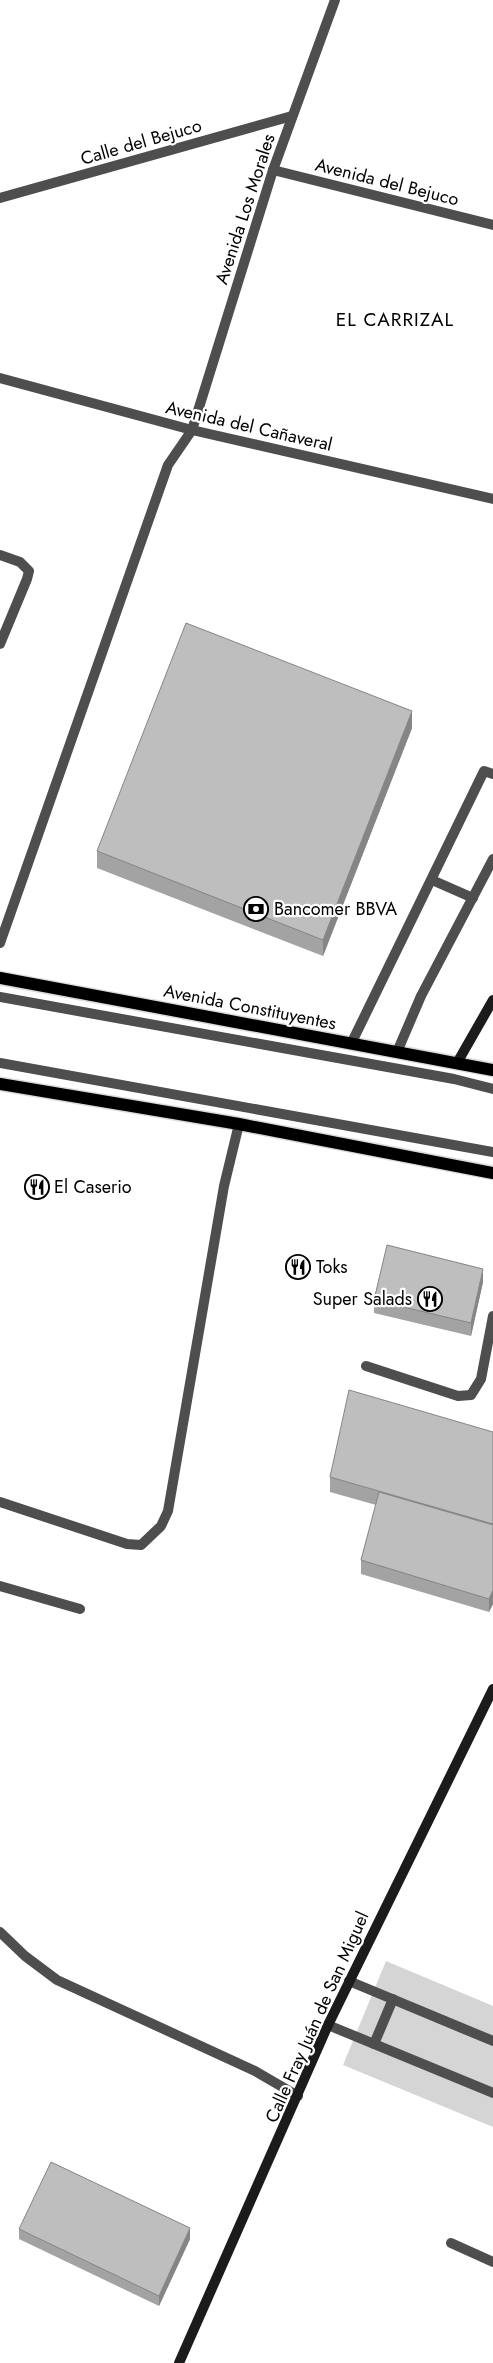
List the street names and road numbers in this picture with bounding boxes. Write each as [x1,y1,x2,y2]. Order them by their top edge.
street label: Calle del Bejuco [77,112,205,172]
street label: Avenida Los Morales [208,130,282,288]
street label: Avenida del Bejuco [312,152,462,212]
street label: Avenida del Cañaveral [163,394,335,458]
street label: Avenida Constituyentes [162,978,338,1036]
street label: Calle Fray Juán de San Miguel [259,1907,375,2127]

